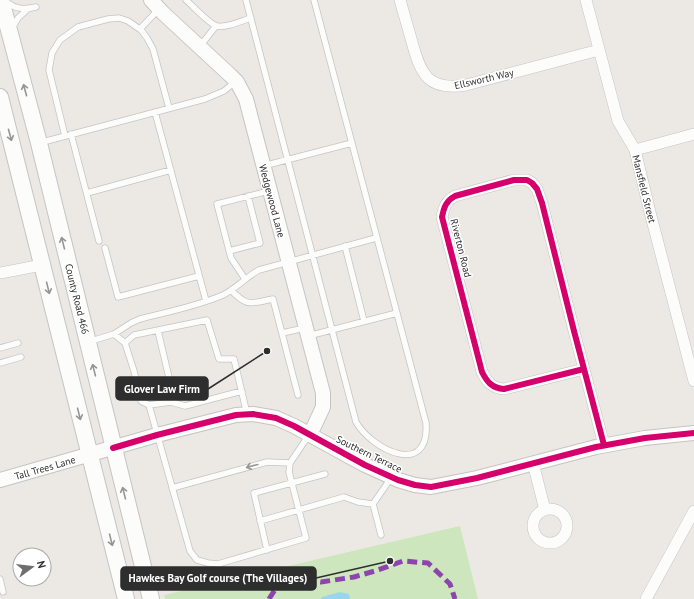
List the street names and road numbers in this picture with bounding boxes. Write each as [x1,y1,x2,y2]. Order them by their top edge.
street label: Ellsworth Way [453,66,515,92]
street label: Mansfield Street [629,154,659,225]
street label: Wedgewood Lane [256,163,288,239]
street label: Riverton Road [447,217,475,279]
street label: County Road 466 [62,262,92,336]
street label: Southern Terrace [334,432,404,476]
street label: Tall Trees Lane [13,453,77,483]

